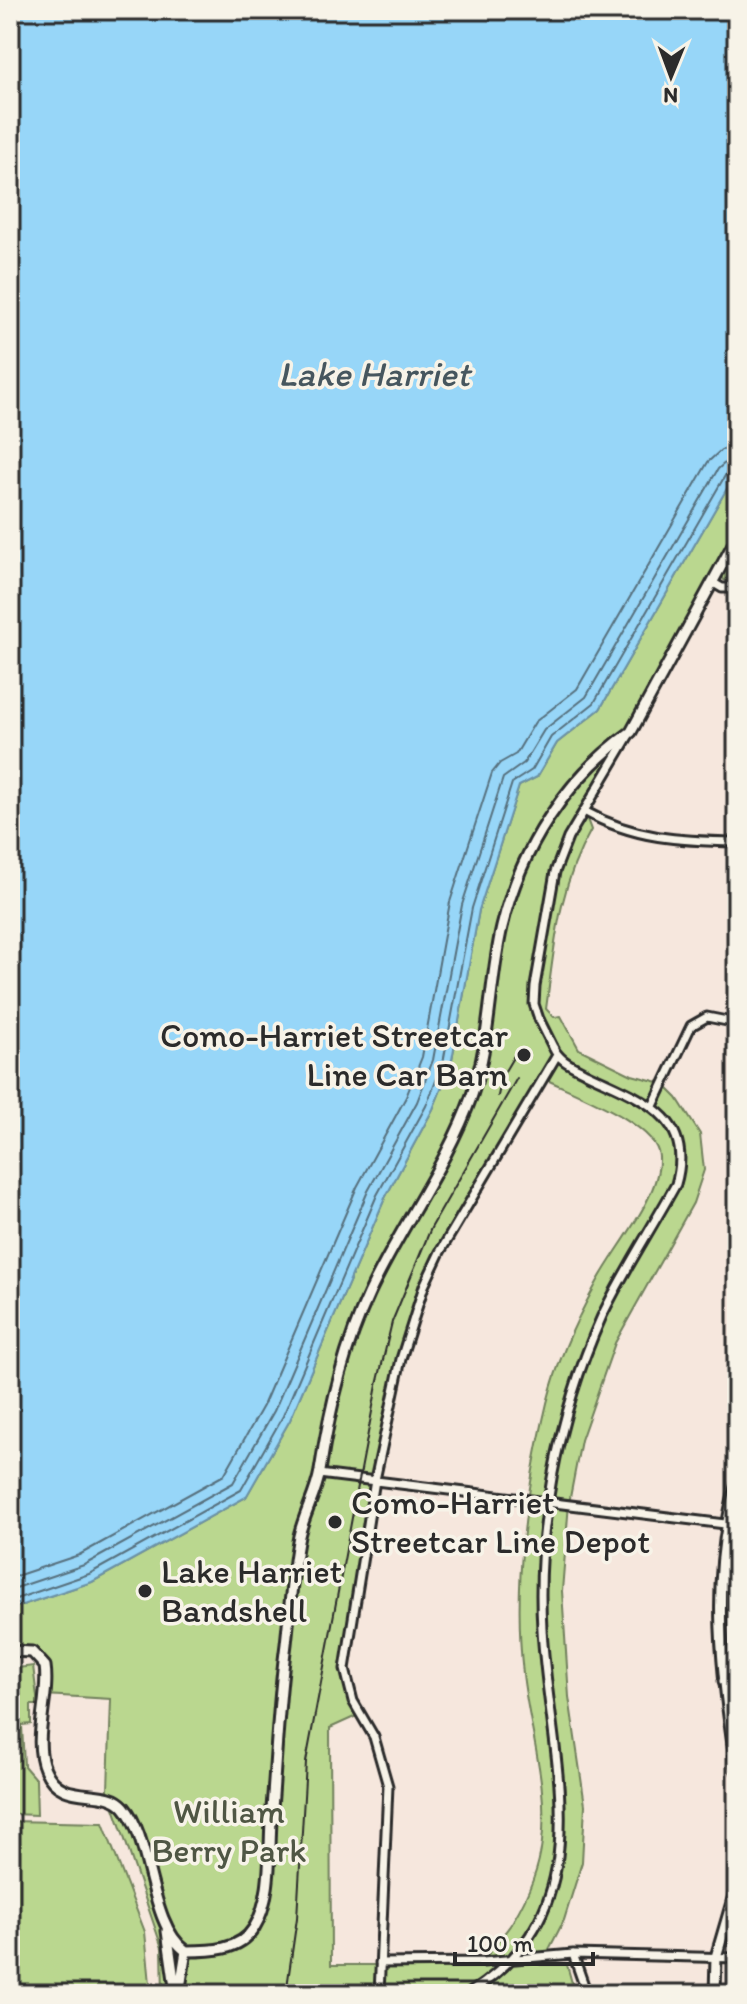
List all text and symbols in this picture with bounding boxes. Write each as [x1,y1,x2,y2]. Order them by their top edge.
north arrow [631,36,711,116]
text: N [663,82,678,109]
water label: Lake Harriet [278,352,473,395]
place label: Como-Harriet Streetcar Line Car Barn [160,1015,508,1095]
marker: Como-Harriet Streetcar Line Car Barn [515,1046,533,1064]
place label: Como-Harriet Streetcar Line Depot [351,1482,650,1562]
marker: Como-Harriet Streetcar Line Depot [326,1513,344,1531]
place label: Lake Harriet Bandshell [161,1551,342,1631]
marker: Lake Harriet Bandshell [136,1582,154,1600]
park label: William Berry Park [151,1791,307,1871]
scale bar [455,1916,593,1966]
text: 100 m [467,1929,533,1958]

